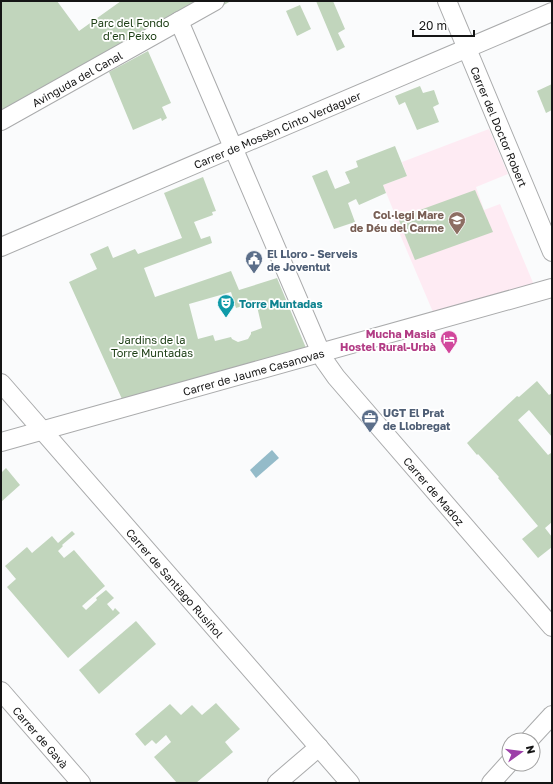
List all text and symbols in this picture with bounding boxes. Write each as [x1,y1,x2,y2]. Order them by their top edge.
scale bar [413,12,474,38]
park label: Parc del Fondo d'en Peixo [91,16,170,42]
text: 20 m [419,18,447,33]
street label: Avinguda del Canal [29,48,125,109]
street label: Carrer del Doctor Robert [469,64,530,189]
street label: Carrer de Mossèn Cinto Verdaguer [191,88,363,171]
place label: Col·legi Mare de Déu del Carme [350,208,444,234]
school or university icon: Col·legi Mare de Déu del Carme [447,210,467,235]
place label: El Lloro - Serveis de Joventut [267,247,358,273]
public building icon: El Lloro - Serveis de Joventut [244,249,264,274]
theatre icon: Torre Muntadas [216,293,236,318]
place label: Torre Muntadas [239,297,323,310]
place label: Mucha Masia Hostel Rural-Urbà [340,327,436,353]
hotel icon: Mucha Masia Hostel Rural-Urbà [439,329,459,354]
park label: Jardins de la Torre Muntadas [111,333,193,359]
street label: Carrer de Jaume Casanovas [181,345,326,397]
place label: UGT El Prat de Llobregat [383,406,451,432]
office icon: UGT El Prat de Llobregat [360,408,380,433]
street label: Carrer de Madoz [401,454,468,528]
street label: Carrer de Santiago Rusiñol [124,525,227,640]
street label: Carrer de Gavà [11,704,71,771]
north arrow [501,732,541,772]
text: N [524,744,539,755]

